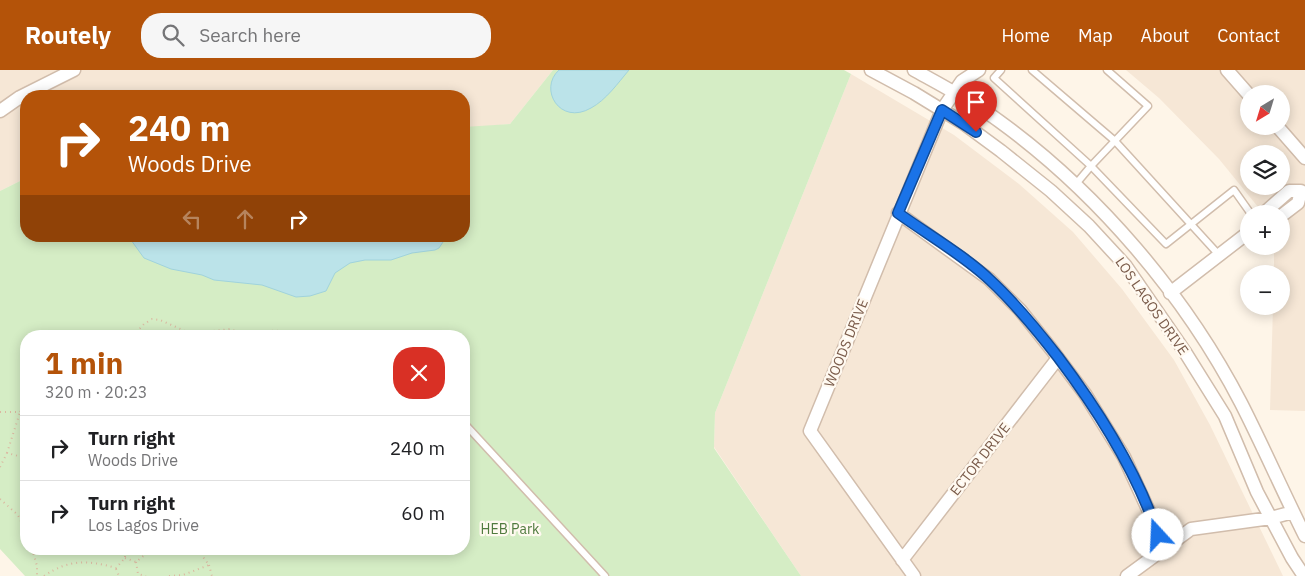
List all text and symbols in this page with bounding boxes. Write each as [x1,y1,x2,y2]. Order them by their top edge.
search box [141,13,491,58]
text: Routely [25,19,111,51]
icon: search [159,21,187,49]
text: Search here [199,23,301,47]
text: Home [1002,24,1050,47]
text: Map [1078,24,1113,47]
text: About [1141,24,1189,47]
text: Contact [1217,24,1280,47]
pin [955,81,997,132]
north arrow [1240,85,1290,135]
map controls [1240,85,1290,315]
icon: arrive [962,88,990,116]
text: 240 m [128,105,231,151]
icon: right [45,110,110,175]
button: layers [1240,145,1290,195]
text: Woods Drive [128,149,252,178]
icon: left [178,205,206,233]
icon: ahead [231,205,259,233]
icon: right [284,205,312,233]
button: + [1240,205,1290,255]
street label: LOS LAGOS DRIVE [1111,253,1193,359]
button: − [1240,265,1290,315]
street label: WOODS DRIVE [820,296,872,390]
text: 1 min [45,343,123,382]
button: close [393,347,445,399]
text: 320 m · 20:23 [45,382,147,402]
street label: ECTOR DRIVE [946,419,1014,499]
text: Turn right [88,426,175,450]
icon: right [45,434,73,462]
text: 240 m [390,436,445,460]
text: Woods Drive [88,450,178,470]
text: Turn right [88,491,175,515]
icon: right [45,499,73,527]
text: 60 m [401,501,445,525]
position arrow [1131,508,1183,560]
text: Los Lagos Drive [88,515,199,535]
park label: HEB Park [481,520,540,538]

